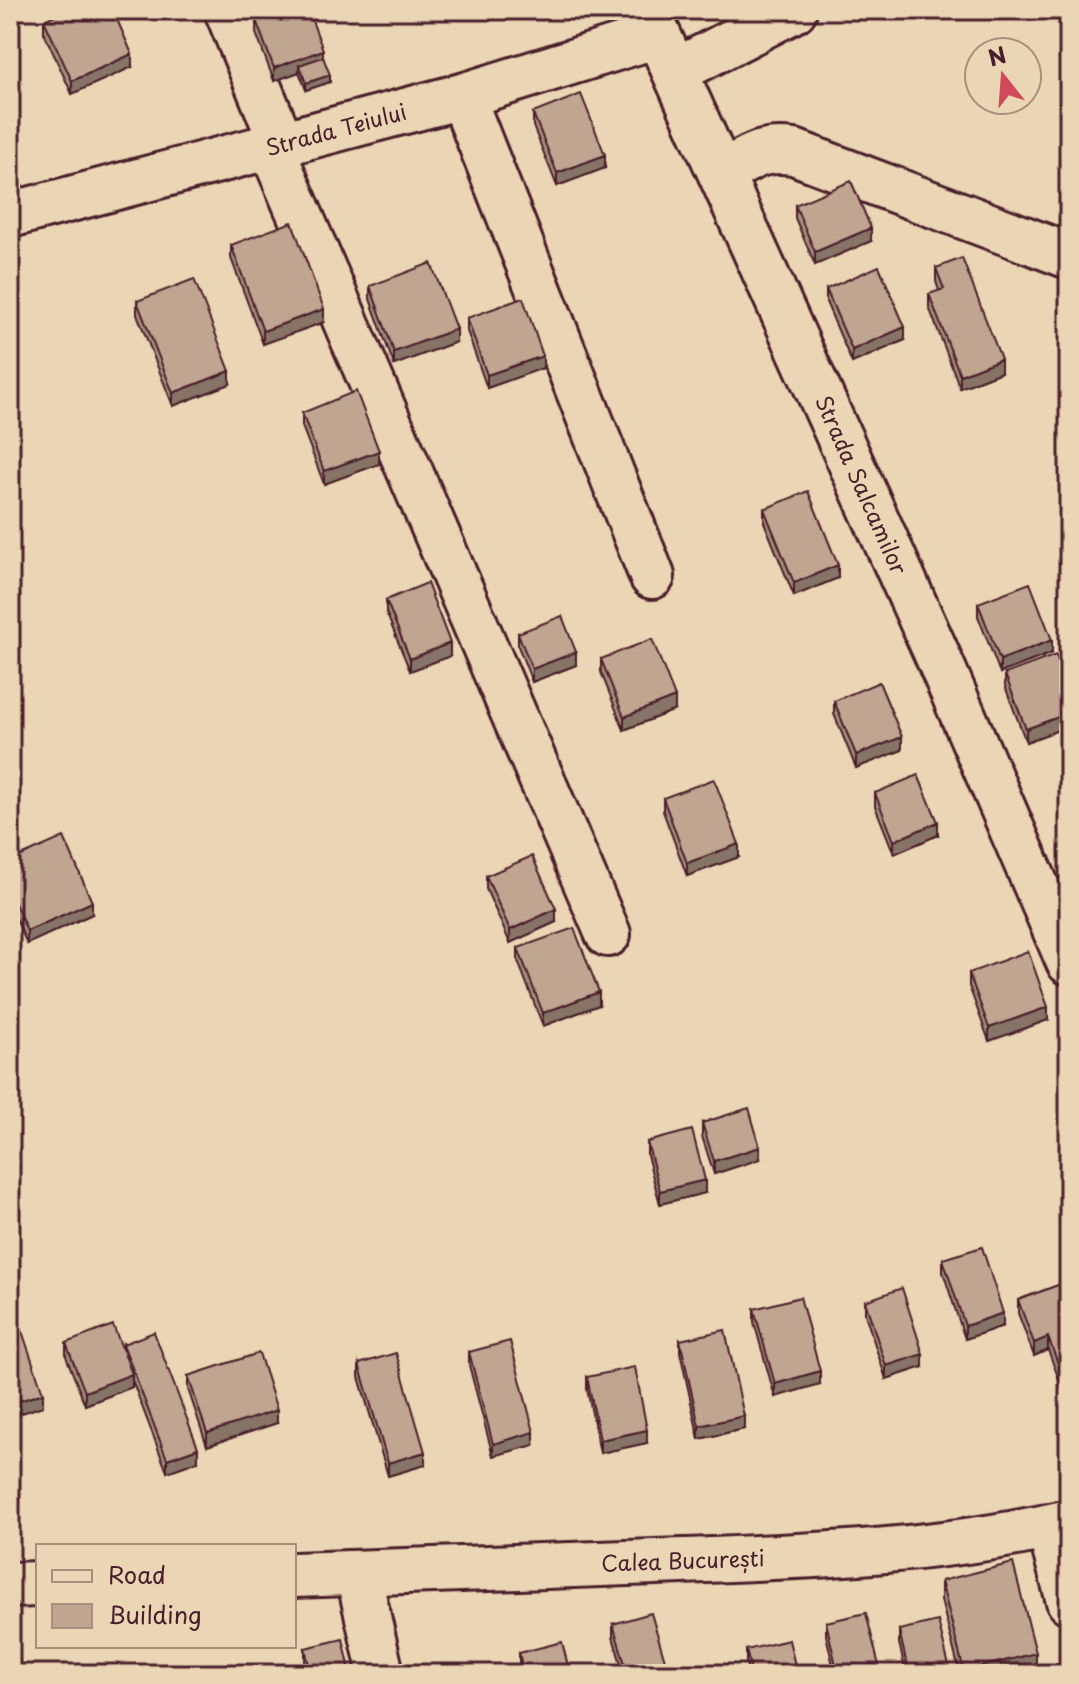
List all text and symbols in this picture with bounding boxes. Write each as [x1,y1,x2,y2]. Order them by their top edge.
north arrow [963,36,1043,116]
text: N [984,37,1010,74]
street label: Strada Teiului [261,94,410,163]
street label: Strada Salcamilor [808,390,917,580]
street label: Calea București [601,1540,765,1579]
legend [36,1544,296,1648]
text: Road [108,1556,166,1592]
text: Building [108,1596,202,1632]

